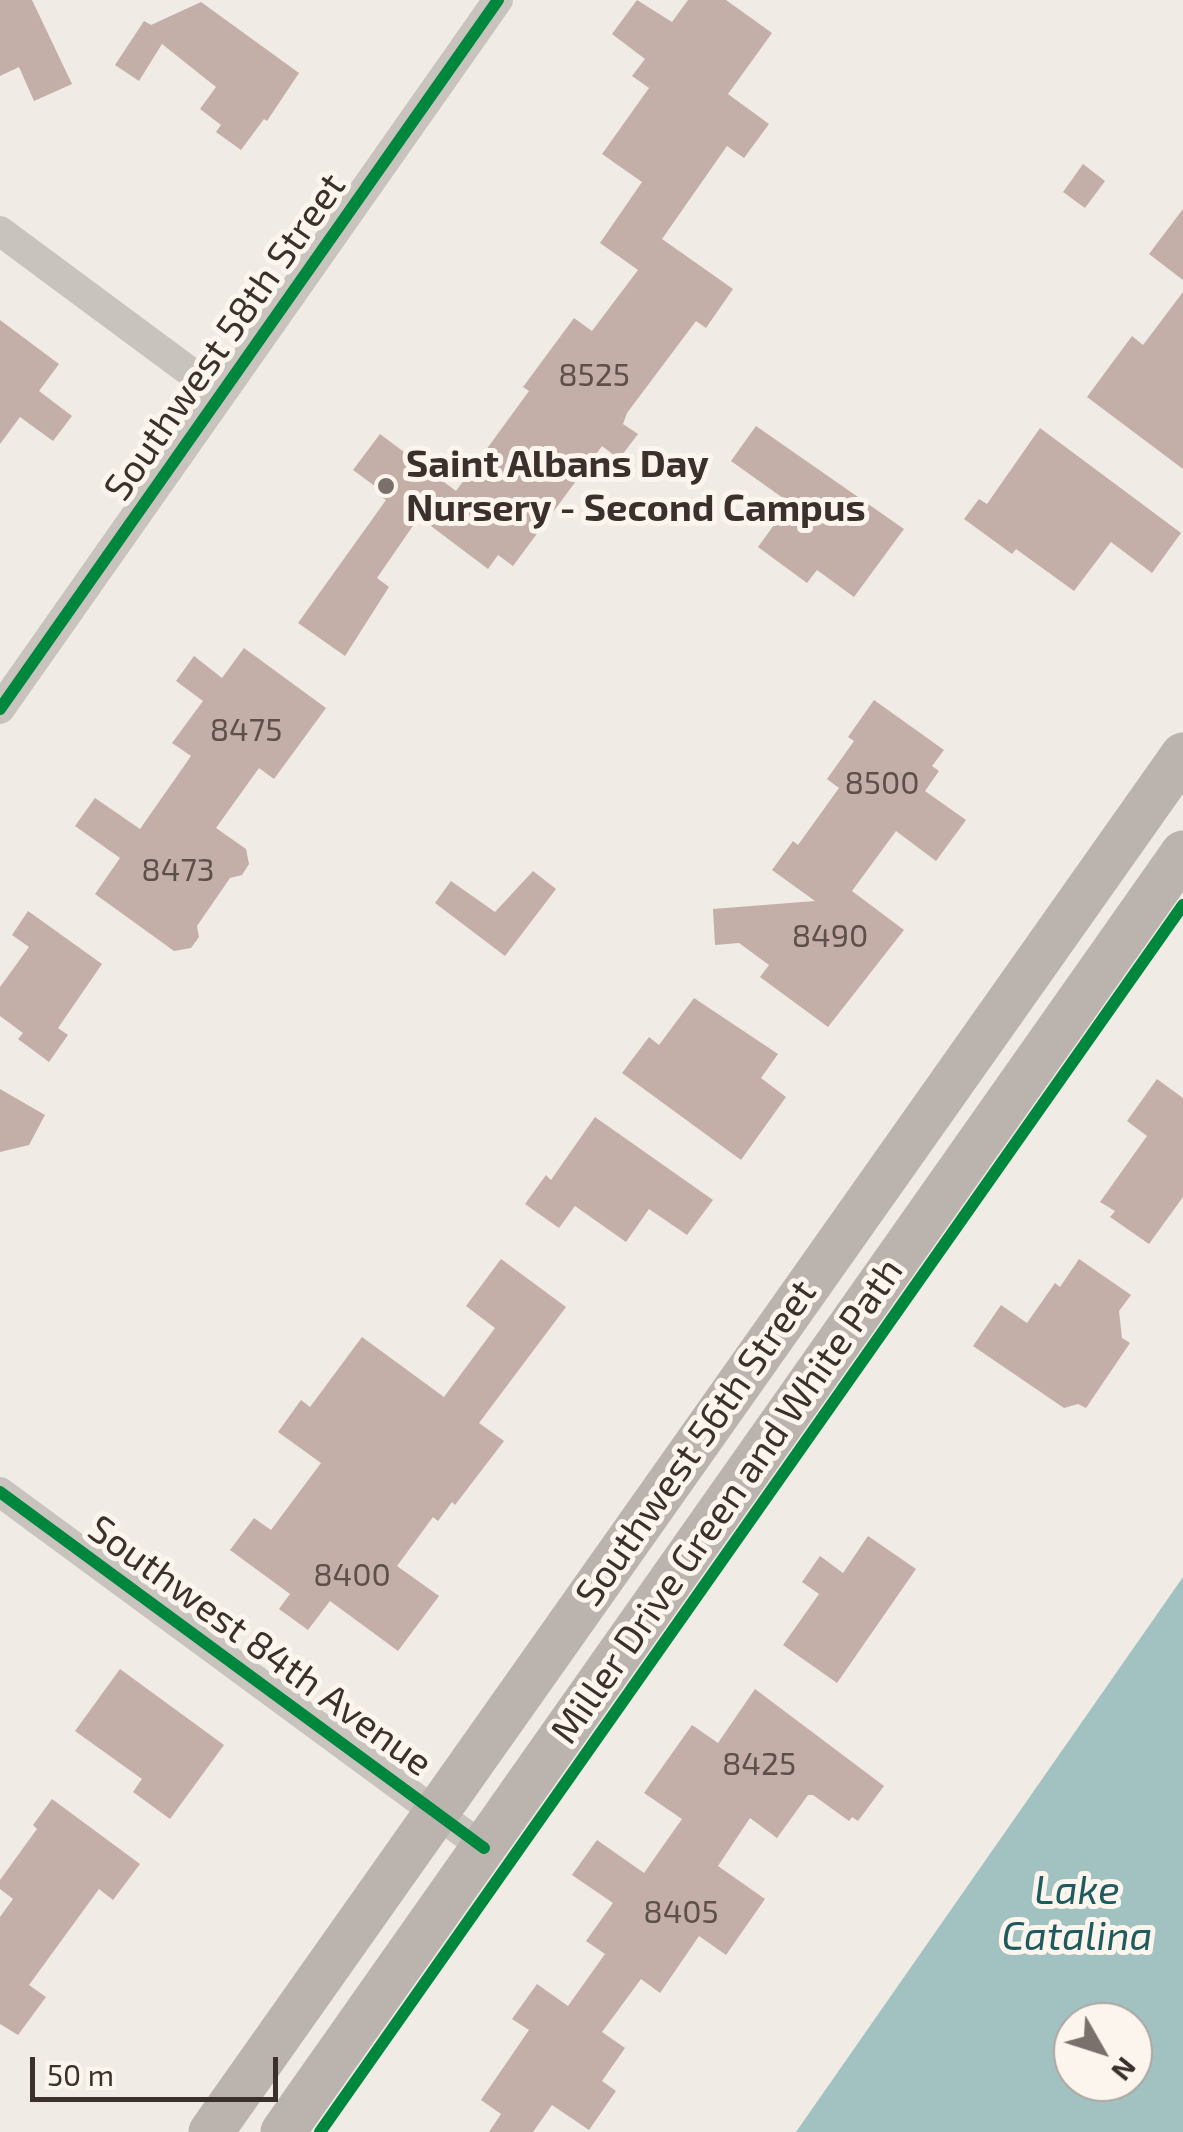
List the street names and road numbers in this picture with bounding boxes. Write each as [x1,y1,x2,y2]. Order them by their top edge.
street label: Southwest 58th Street [95,165,355,509]
street label: Miller Drive Green and White Path [541,1250,913,1752]
street label: Southwest 56th Street [566,1271,826,1615]
street label: Southwest 84th Avenue [79,1506,441,1786]

